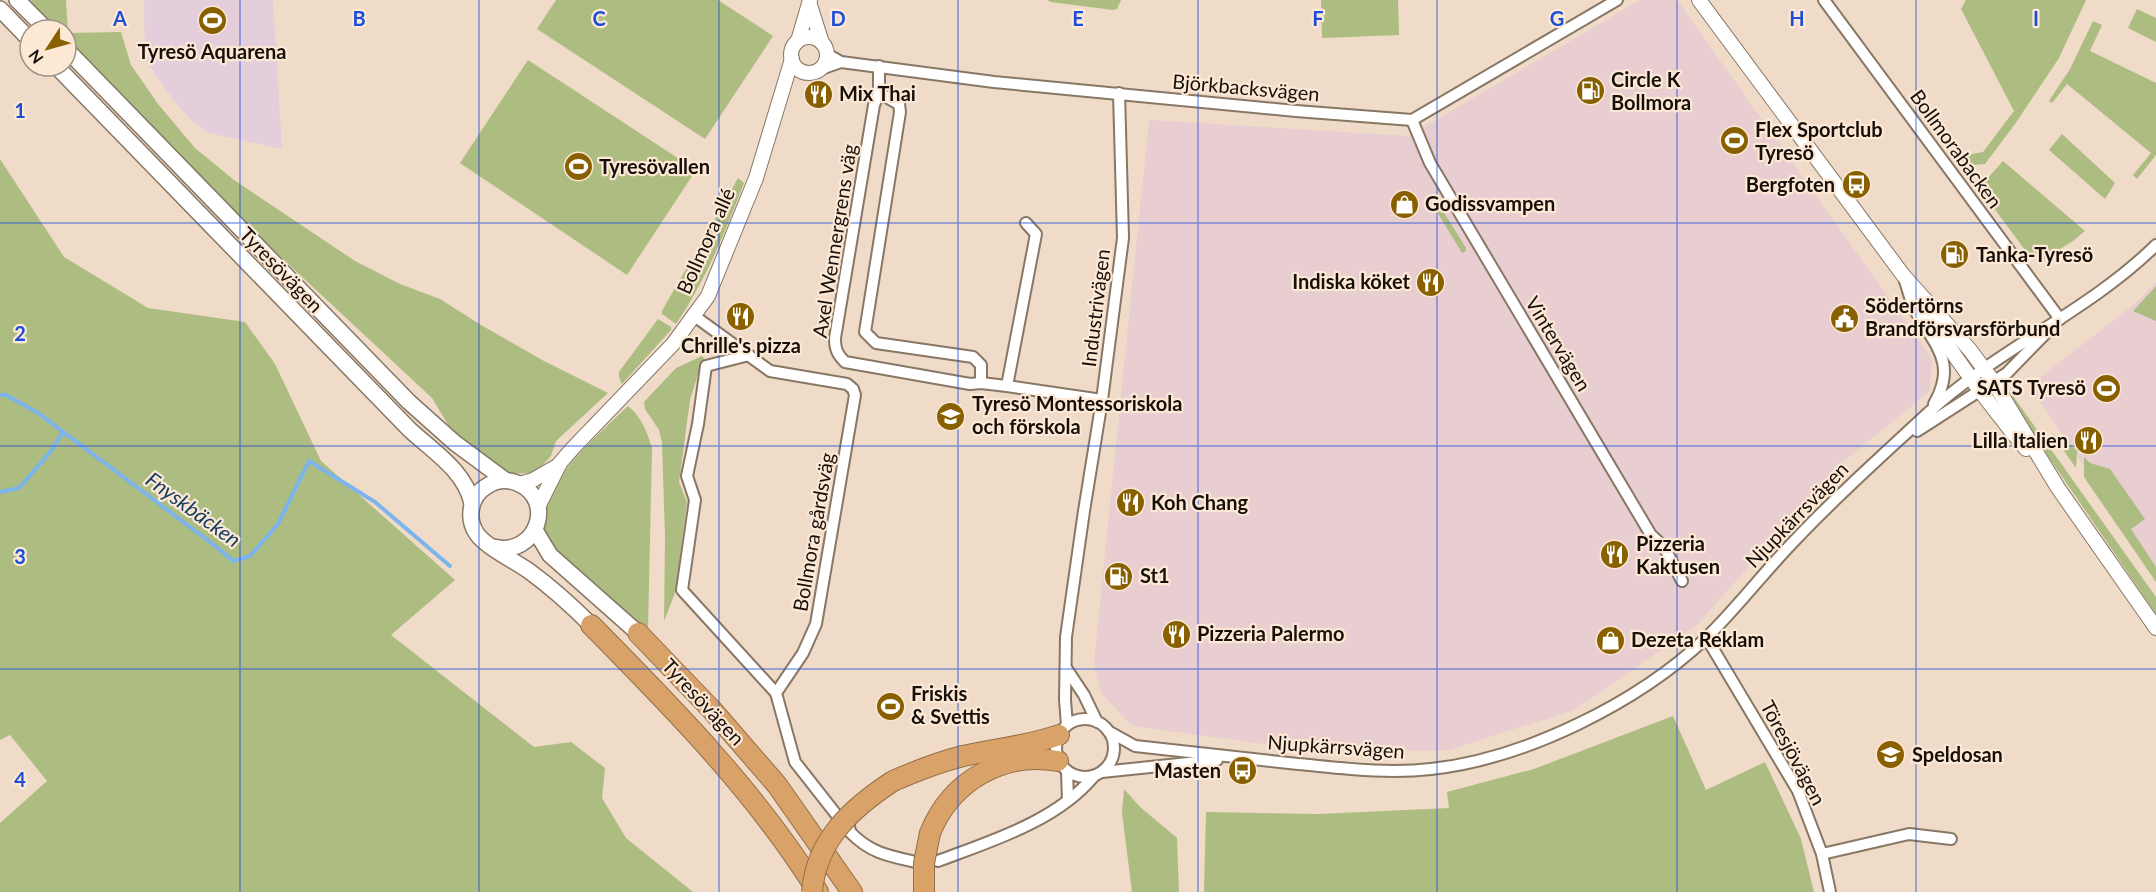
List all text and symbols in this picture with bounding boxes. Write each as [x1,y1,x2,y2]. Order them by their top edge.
sports icon: Tyresö Aquarena [196,5,228,37]
text: A [112,6,127,30]
text: B [352,6,366,30]
text: C [592,6,606,30]
text: D [830,6,846,30]
text: E [1072,6,1084,30]
text: F [1312,6,1324,30]
text: G [1550,6,1564,30]
text: H [1789,6,1805,30]
text: I [2033,6,2039,30]
north arrow [18,18,78,78]
place label: Tyresö Aquarena [138,39,286,63]
text: N [24,47,47,68]
place label: Circle K Bollmora [1611,67,1691,114]
street label: Björkbacksvägen [1171,69,1321,105]
fuel station icon: Circle K Bollmora [1574,75,1606,107]
restaurant icon: Mix Thai [802,78,834,110]
place label: Mix Thai [839,81,916,105]
street label: Bollmorabacken [1906,85,2008,212]
text: 1 [14,98,26,122]
place label: Flex Sportclub Tyresö [1755,117,1883,164]
sports icon: Flex Sportclub Tyresö [1718,125,1750,157]
street label: Axel Wennergrens väg [807,142,861,340]
sports icon: Tyresövallen [562,151,594,183]
place label: Tyresövallen [599,154,710,178]
bus stop icon: Bergfoten [1840,169,1872,201]
place label: Bergfoten [1746,172,1835,196]
street label: Bollmora allé [671,184,739,297]
shop icon: Godissvampen [1388,188,1420,220]
place label: Godissvampen [1425,191,1555,215]
street label: Tyresövägen [235,222,328,317]
fuel station icon: Tanka-Tyresö [1939,239,1971,271]
place label: Tanka-Tyresö [1976,242,2093,266]
street label: Industrivägen [1076,247,1114,368]
restaurant icon: Indiska köket [1415,266,1447,298]
place label: Indiska köket [1292,269,1411,293]
street label: Vintervägen [1521,292,1597,395]
place label: Södertörns Brandförsvarsförbund [1865,293,2060,340]
restaurant icon: Chrille's pizza [725,300,757,332]
public building icon: Södertörns Brandförsvarsförbund [1828,302,1860,334]
text: 2 [14,321,26,345]
place label: Chrille's pizza [681,333,801,357]
sports icon: SATS Tyresö [2091,372,2123,404]
place label: SATS Tyresö [1977,375,2086,399]
place label: Tyresö Montessoriskola och förskola [972,391,1182,438]
school or university icon: Tyresö Montessoriskola och förskola [935,400,967,432]
restaurant icon: Lilla Italien [2073,425,2105,457]
place label: Lilla Italien [1972,428,2068,452]
street label: Bollmora gårdsväg [787,451,839,613]
street label: Njupkärrsvägen [1740,457,1853,572]
water label: Fnyskbäcken [142,466,246,552]
restaurant icon: Koh Chang [1114,487,1146,519]
place label: Koh Chang [1151,490,1249,514]
place label: Pizzeria Kaktusen [1636,531,1720,578]
restaurant icon: Pizzeria Kaktusen [1599,539,1631,571]
text: 3 [14,544,26,568]
fuel station icon: St1 [1103,560,1135,592]
place label: St1 [1140,563,1170,587]
restaurant icon: Pizzeria Palermo [1160,618,1192,650]
place label: Pizzeria Palermo [1197,621,1344,645]
shop icon: Dezeta Reklam [1594,624,1626,656]
place label: Dezeta Reklam [1631,627,1764,651]
street label: Tyresövägen [658,653,750,750]
place label: Friskis & Svettis [911,681,990,728]
sports icon: Friskis & Svettis [874,690,906,722]
street label: Töresjövägen [1756,696,1831,809]
street label: Njupkärrsvägen [1267,729,1405,763]
school or university icon: Speldosan [1875,739,1907,771]
place label: Speldosan [1912,742,2003,766]
bus stop icon: Masten [1226,755,1258,787]
place label: Masten [1154,758,1221,782]
text: 4 [14,767,26,791]

